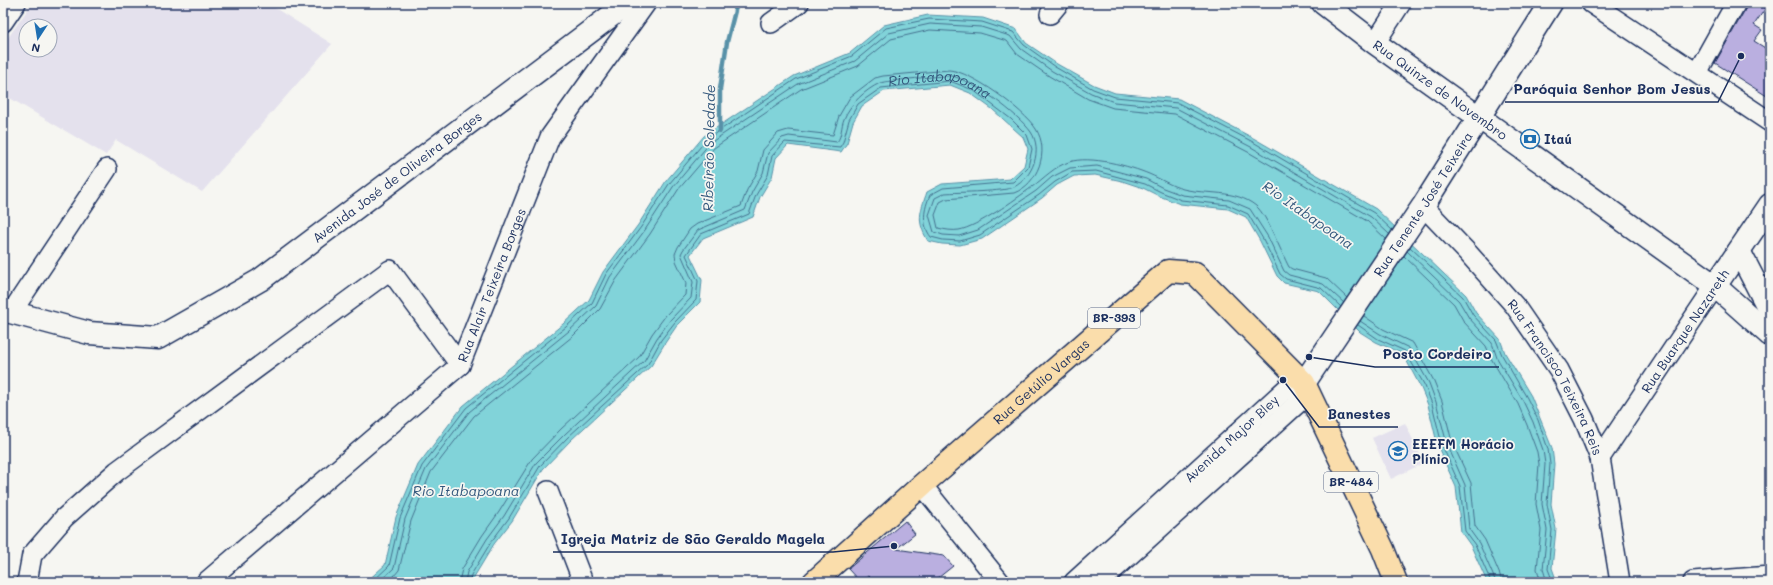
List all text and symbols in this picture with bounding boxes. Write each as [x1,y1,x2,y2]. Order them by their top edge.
north arrow [18,18,58,58]
street label: Rua Quinze de Novembro [1370,36,1512,143]
text: N [30,40,41,56]
water label: Rio Itabapoana [887,66,995,103]
callout: Paróquia Senhor Bom Jesus [1505,76,1718,102]
text: Paróquia Senhor Bom Jesus [1513,79,1711,98]
water label: Ribeirão Soledade [698,84,719,212]
street label: Avenida José de Oliveira Borges [309,107,485,246]
street label: Rua Tenente José Teixeira [1369,128,1476,279]
bank icon: Itaú [1519,128,1541,150]
place label: Itaú [1544,130,1572,147]
water label: Rio Itabapoana [1259,176,1357,253]
street label: Rua Alair Teixeira Borges [453,206,529,364]
street label: Rua Buarque Nazareth [1637,266,1732,396]
street label: Rua Francisco Teixeira Reis [1504,295,1607,458]
road number: BR-393 [1088,308,1140,328]
street label: Rua Getúlio Vargas [989,334,1093,428]
callout: Posto Cordeiro [1375,341,1499,367]
text: Posto Cordeiro [1383,344,1492,363]
street label: Avenida Major Bley [1180,391,1282,486]
callout: Banestes [1319,401,1398,427]
text: Banestes [1327,404,1391,423]
place label: EEEFM Horácio Plínio [1412,435,1514,467]
school or university icon: EEEFM Horácio Plínio [1387,440,1409,462]
road number: BR-484 [1324,472,1378,492]
water label: Rio Itabapoana [413,481,519,500]
callout: Igreja Matriz de São Geraldo Magela [553,526,833,552]
text: Igreja Matriz de São Geraldo Magela [561,529,826,548]

